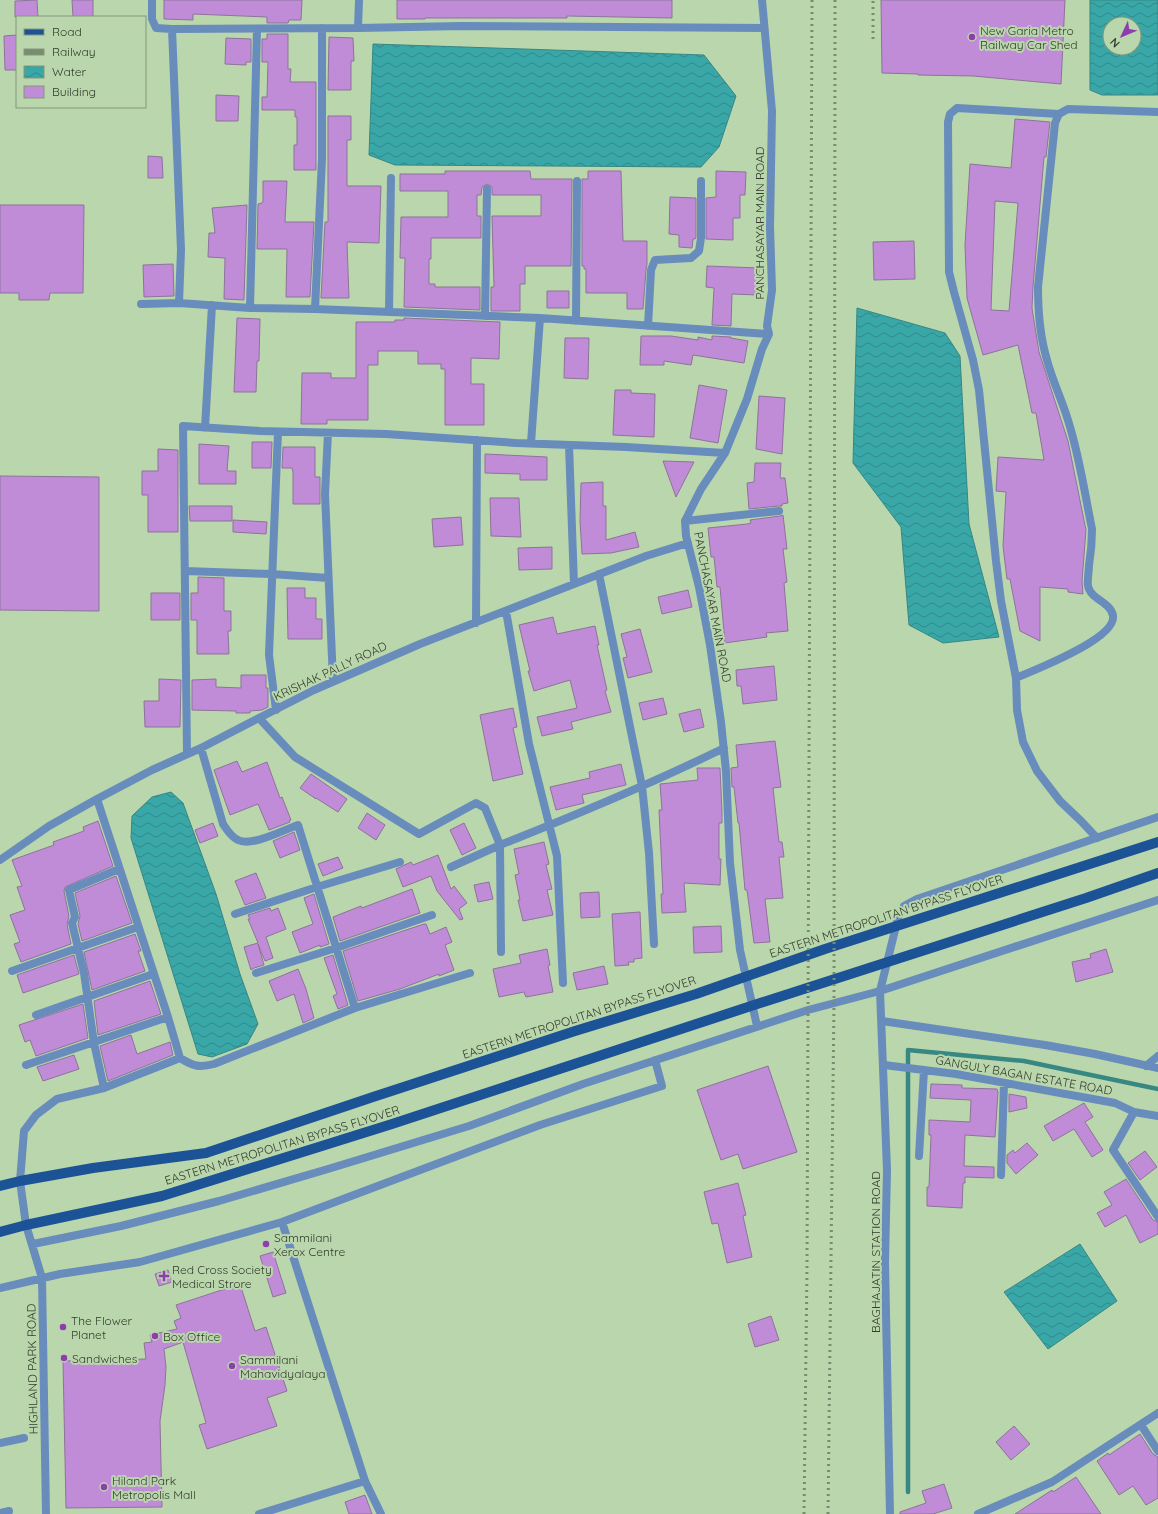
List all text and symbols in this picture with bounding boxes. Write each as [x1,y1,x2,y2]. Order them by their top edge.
legend [16,16,146,108]
north arrow [1102,16,1142,56]
place label: New Garia Metro Railway Car Shed [980,23,1078,52]
text: Road [52,24,82,39]
marker: New Garia Metro Railway Car Shed [967,32,977,42]
text: N [1107,35,1123,51]
text: Railway [52,44,96,59]
text: Water [52,64,87,79]
text: Building [52,84,96,99]
street label: PANCHASAYAR MAIN ROAD [752,146,767,299]
street label: PANCHASAYAR MAIN ROAD [691,531,735,684]
street label: KRISHAK PALLY ROAD [271,638,390,704]
street label: EASTERN METROPOLITAN BYPASS FLYOVER [767,871,1005,961]
street label: EASTERN METROPOLITAN BYPASS FLYOVER [460,972,698,1062]
street label: GANGULY BAGAN ESTATE ROAD [934,1052,1114,1098]
street label: EASTERN METROPOLITAN BYPASS FLYOVER [163,1102,401,1188]
street label: BAGHAJATIN STATION ROAD [868,1171,883,1333]
place label: Sammilani Xerox Centre [274,1230,345,1259]
marker: Sammilani Xerox Centre [261,1239,271,1249]
place label: Red Cross Society Medical Strore [172,1262,272,1291]
marker: Red Cross Society Medical Strore [159,1271,169,1281]
street label: HIGHLAND PARK ROAD [23,1303,41,1434]
place label: The Flower Planet [71,1313,133,1342]
marker: The Flower Planet [58,1322,68,1332]
place label: Box Office [163,1329,221,1344]
marker: Box Office [150,1331,160,1341]
place label: Sandwiches [72,1351,138,1366]
place label: Sammilani Mahavidyalaya [240,1352,326,1381]
marker: Sandwiches [59,1353,69,1363]
marker: Sammilani Mahavidyalaya [227,1361,237,1371]
place label: Hiland Park Metropolis Mall [112,1473,196,1502]
marker: Hiland Park Metropolis Mall [99,1482,109,1492]

